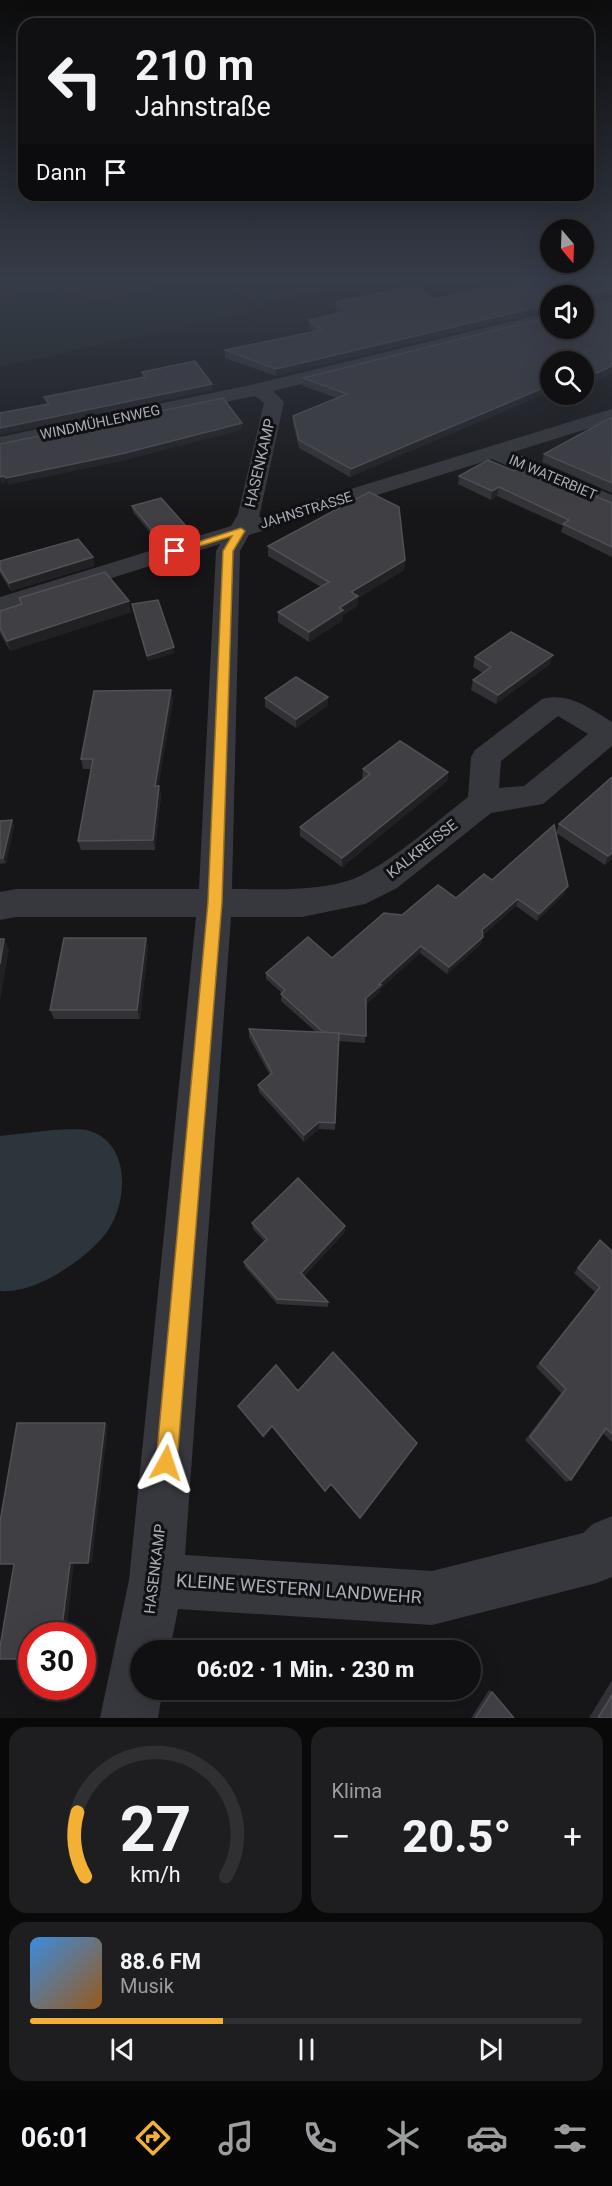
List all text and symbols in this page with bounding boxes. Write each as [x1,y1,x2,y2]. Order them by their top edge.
text: 210 m [135,41,254,90]
icon: left [36,42,114,120]
text: Jahnstraße [135,91,271,123]
icon: arrive [99,156,132,189]
text: Dann [36,160,87,185]
north arrow [540,219,594,273]
map controls [540,219,594,405]
button: sound [540,285,594,339]
button: search [540,351,594,405]
street label: WINDMÜHLENWEG [39,401,161,443]
street label: HASENKAMP [241,417,279,509]
street label: IM WATERBIET [507,451,600,503]
street label: JAHNSTRASSE [258,488,354,532]
pin [149,525,200,576]
icon: arrive [158,534,191,567]
street label: KALKREISSE [383,815,461,882]
position arrow [134,1431,198,1495]
street label: HASENKAMP [141,1523,169,1615]
street label: KLEINE WESTERN LANDWEHR [175,1569,423,1608]
speed limit sign: 30 [18,1622,96,1700]
text: 06:02 · 1 Min. · 230 m [197,1657,414,1682]
text: Klima [332,1779,382,1803]
text: 27 [119,1793,191,1866]
text: 20.5° [402,1810,511,1863]
text: − [332,1817,350,1856]
text: + [563,1817,582,1856]
text: km/h [130,1862,180,1887]
text: 88.6 FM [120,1949,201,1974]
text: Musik [120,1974,174,1998]
icon: previous [106,2033,139,2066]
icon: pause [290,2033,323,2066]
icon: next [474,2033,507,2066]
icon: directions [132,2117,174,2159]
icon: music [215,2117,257,2159]
icon: phone [299,2117,341,2159]
icon: climate [382,2117,424,2159]
icon: car [466,2117,508,2159]
icon: filters [549,2117,591,2159]
text: 06:01 [21,2122,90,2154]

